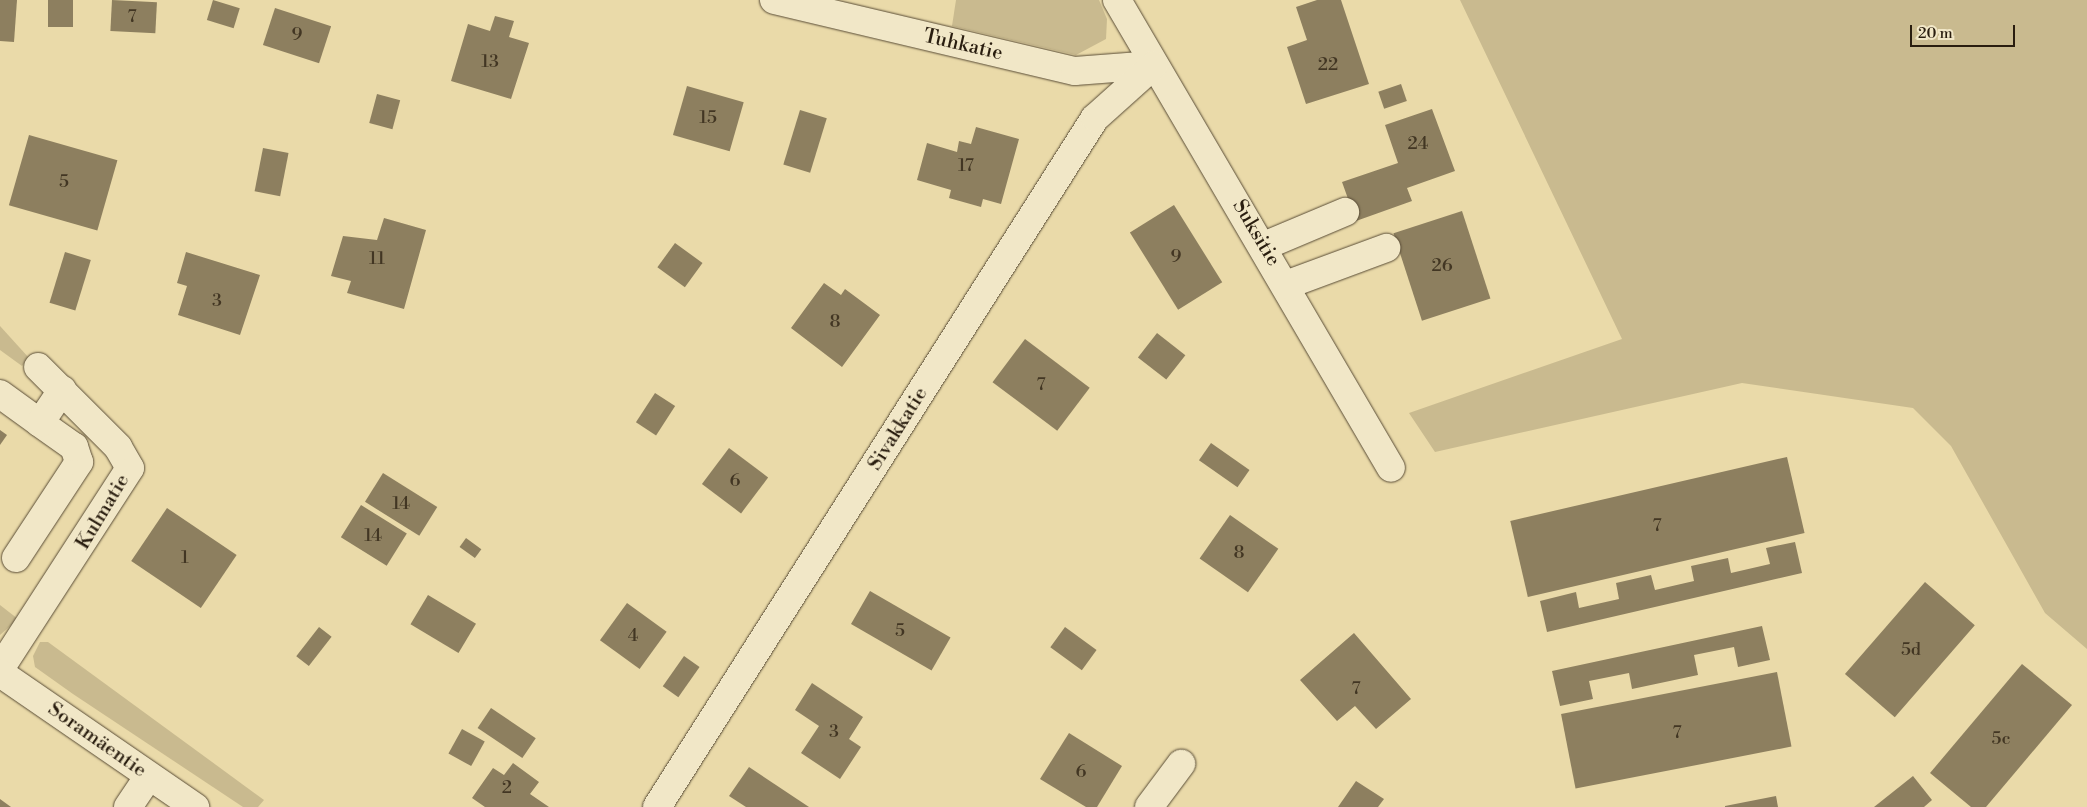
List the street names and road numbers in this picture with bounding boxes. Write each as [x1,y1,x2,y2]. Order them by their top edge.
street label: Tuhkatie [921,24,1005,66]
street label: Suksitie [1227,196,1285,270]
street label: Sivakkatie [863,383,933,475]
street label: Kulmatie [71,470,135,554]
street label: Soramäentie [43,697,151,783]

